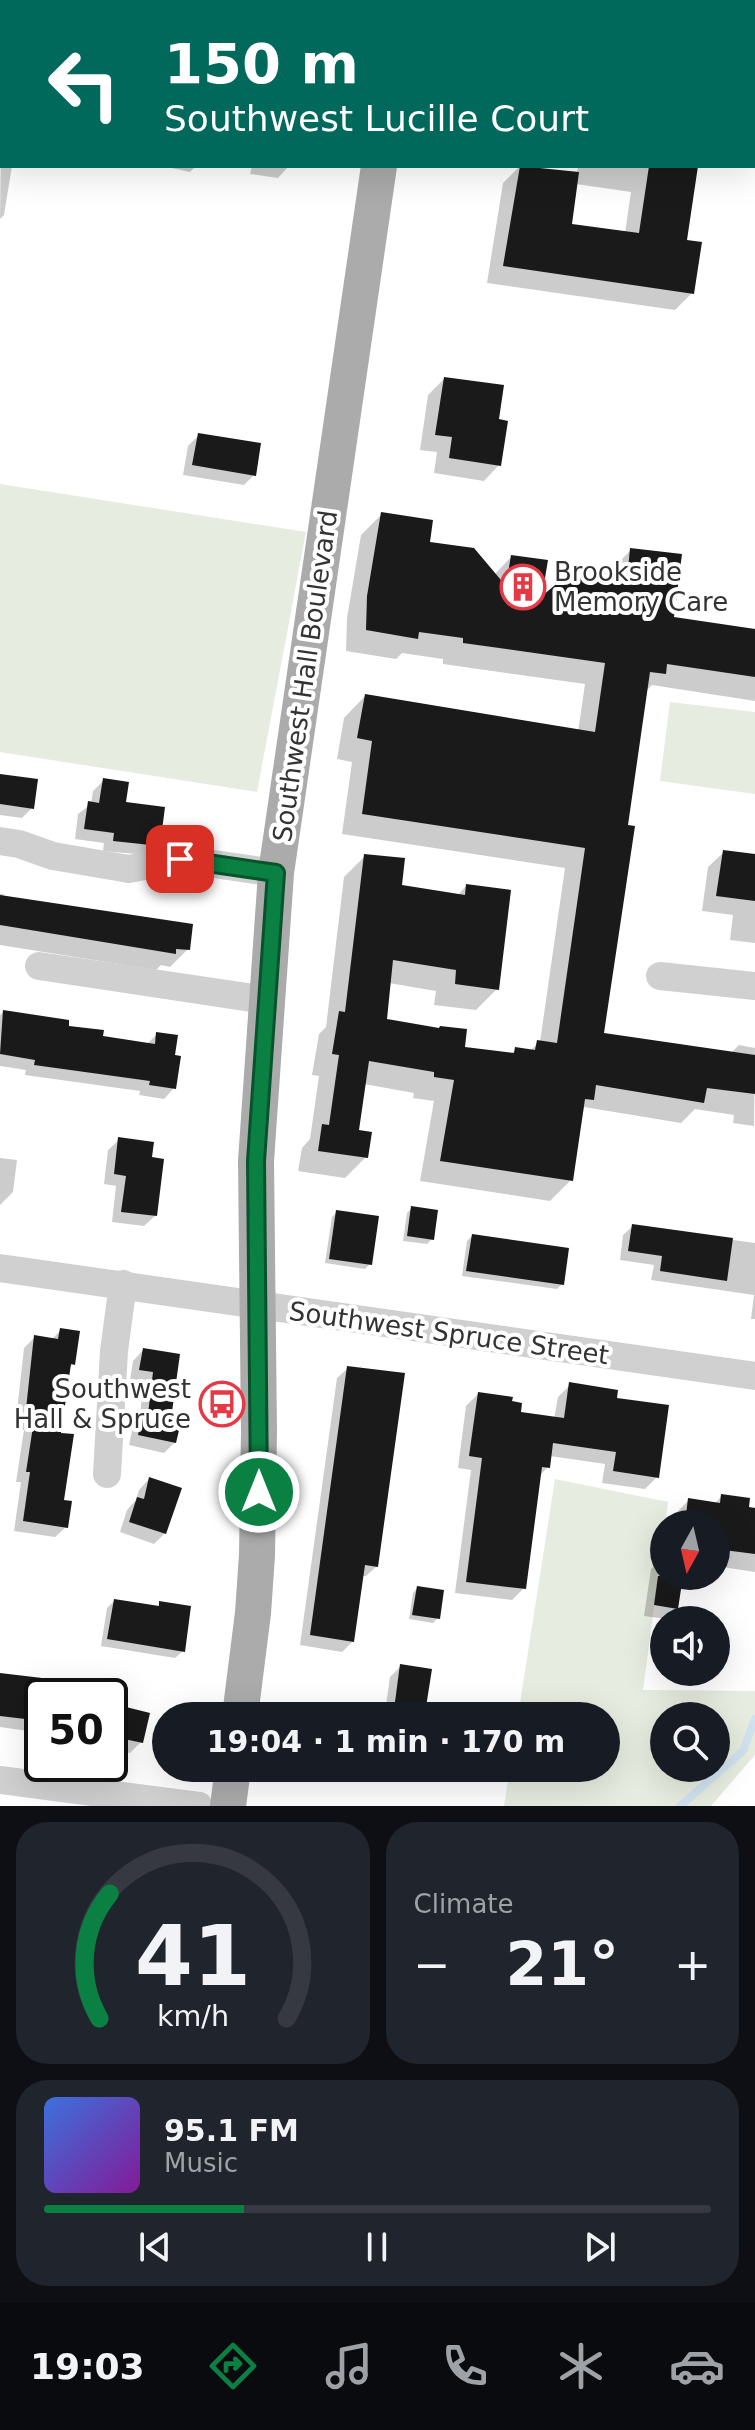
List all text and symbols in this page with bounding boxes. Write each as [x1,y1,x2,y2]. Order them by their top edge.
text: 150 m [164,31,359,96]
icon: left [32,32,136,136]
text: Southwest Lucille Court [164,98,589,139]
street label: Southwest Hall Boulevard [267,508,343,844]
place label: Brookside Memory Care [554,557,728,617]
building icon: Brookside Memory Care [499,563,547,611]
pin [146,825,214,893]
icon: arrive [158,837,202,881]
street label: Southwest Spruce Street [287,1296,611,1370]
place label: Southwest Hall & Spruce [14,1374,191,1434]
bus stop icon: Southwest Hall & Spruce [198,1380,246,1428]
position arrow [217,1450,301,1534]
north arrow [650,1510,730,1590]
map controls [650,1510,730,1782]
button: sound [650,1606,730,1686]
speed limit sign: 50 [24,1678,128,1782]
button: search [650,1702,730,1782]
text: 19:04 · 1 min · 170 m [207,1724,565,1759]
text: Climate [414,1889,514,1919]
text: 41 [135,1908,251,2005]
text: 21° [506,1929,619,1999]
text: − [414,1939,450,1990]
text: + [674,1939,711,1990]
text: km/h [157,1999,229,2033]
text: 95.1 FM [164,2113,299,2148]
text: Music [164,2148,238,2178]
icon: previous [133,2225,177,2269]
icon: pause [355,2225,399,2269]
icon: next [578,2225,622,2269]
icon: directions [205,2338,261,2394]
icon: music [321,2338,377,2394]
icon: phone [437,2338,493,2394]
icon: climate [553,2338,609,2394]
icon: car [669,2338,725,2394]
text: 19:03 [30,2346,145,2387]

